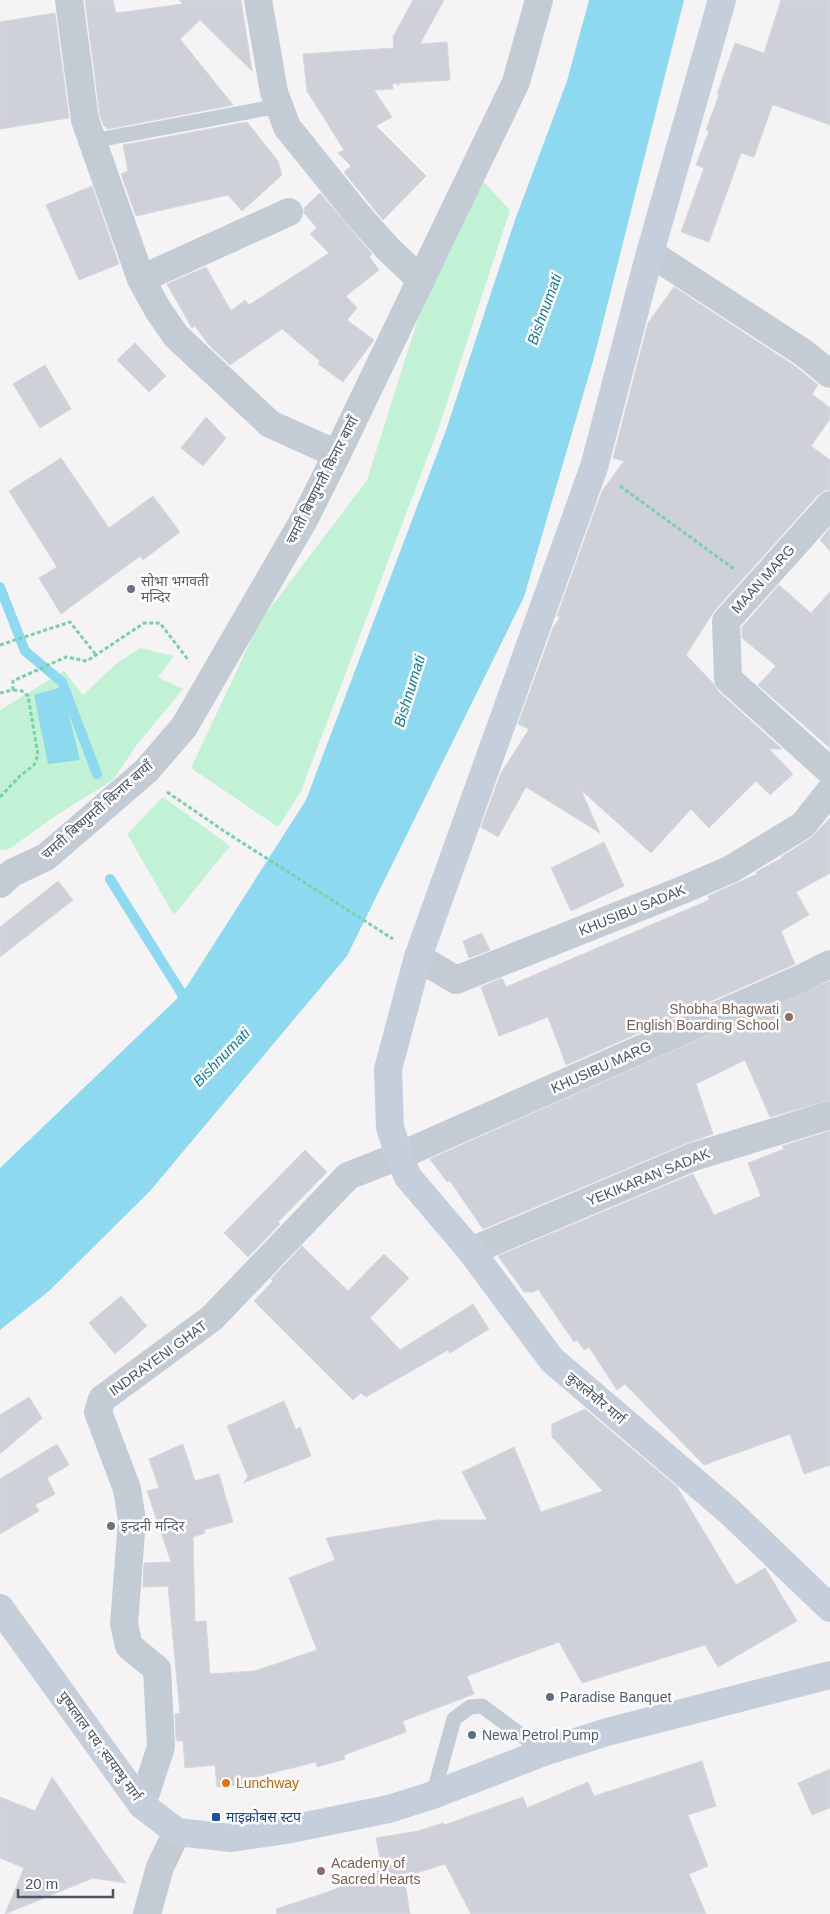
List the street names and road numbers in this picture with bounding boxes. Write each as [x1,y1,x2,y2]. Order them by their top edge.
street label: चमती बिष्णुमती किनार बायाँ [282,412,364,548]
street label: MAAN MARG [728,542,798,616]
street label: चमती बिष्णुमती किनार बायाँ [38,756,158,864]
street label: KHUSIBU SADAK [576,881,688,939]
street label: KHUSIBU MARG [548,1038,654,1096]
street label: YEKIKARAN SADAK [584,1145,713,1209]
street label: INDRAYENI GHAT [106,1317,210,1399]
street label: कुशलेचौर मार्ग [562,1368,630,1429]
street label: पुष्पलाल पथ ;स्वयम्भु मार्ग [53,1688,146,1806]

